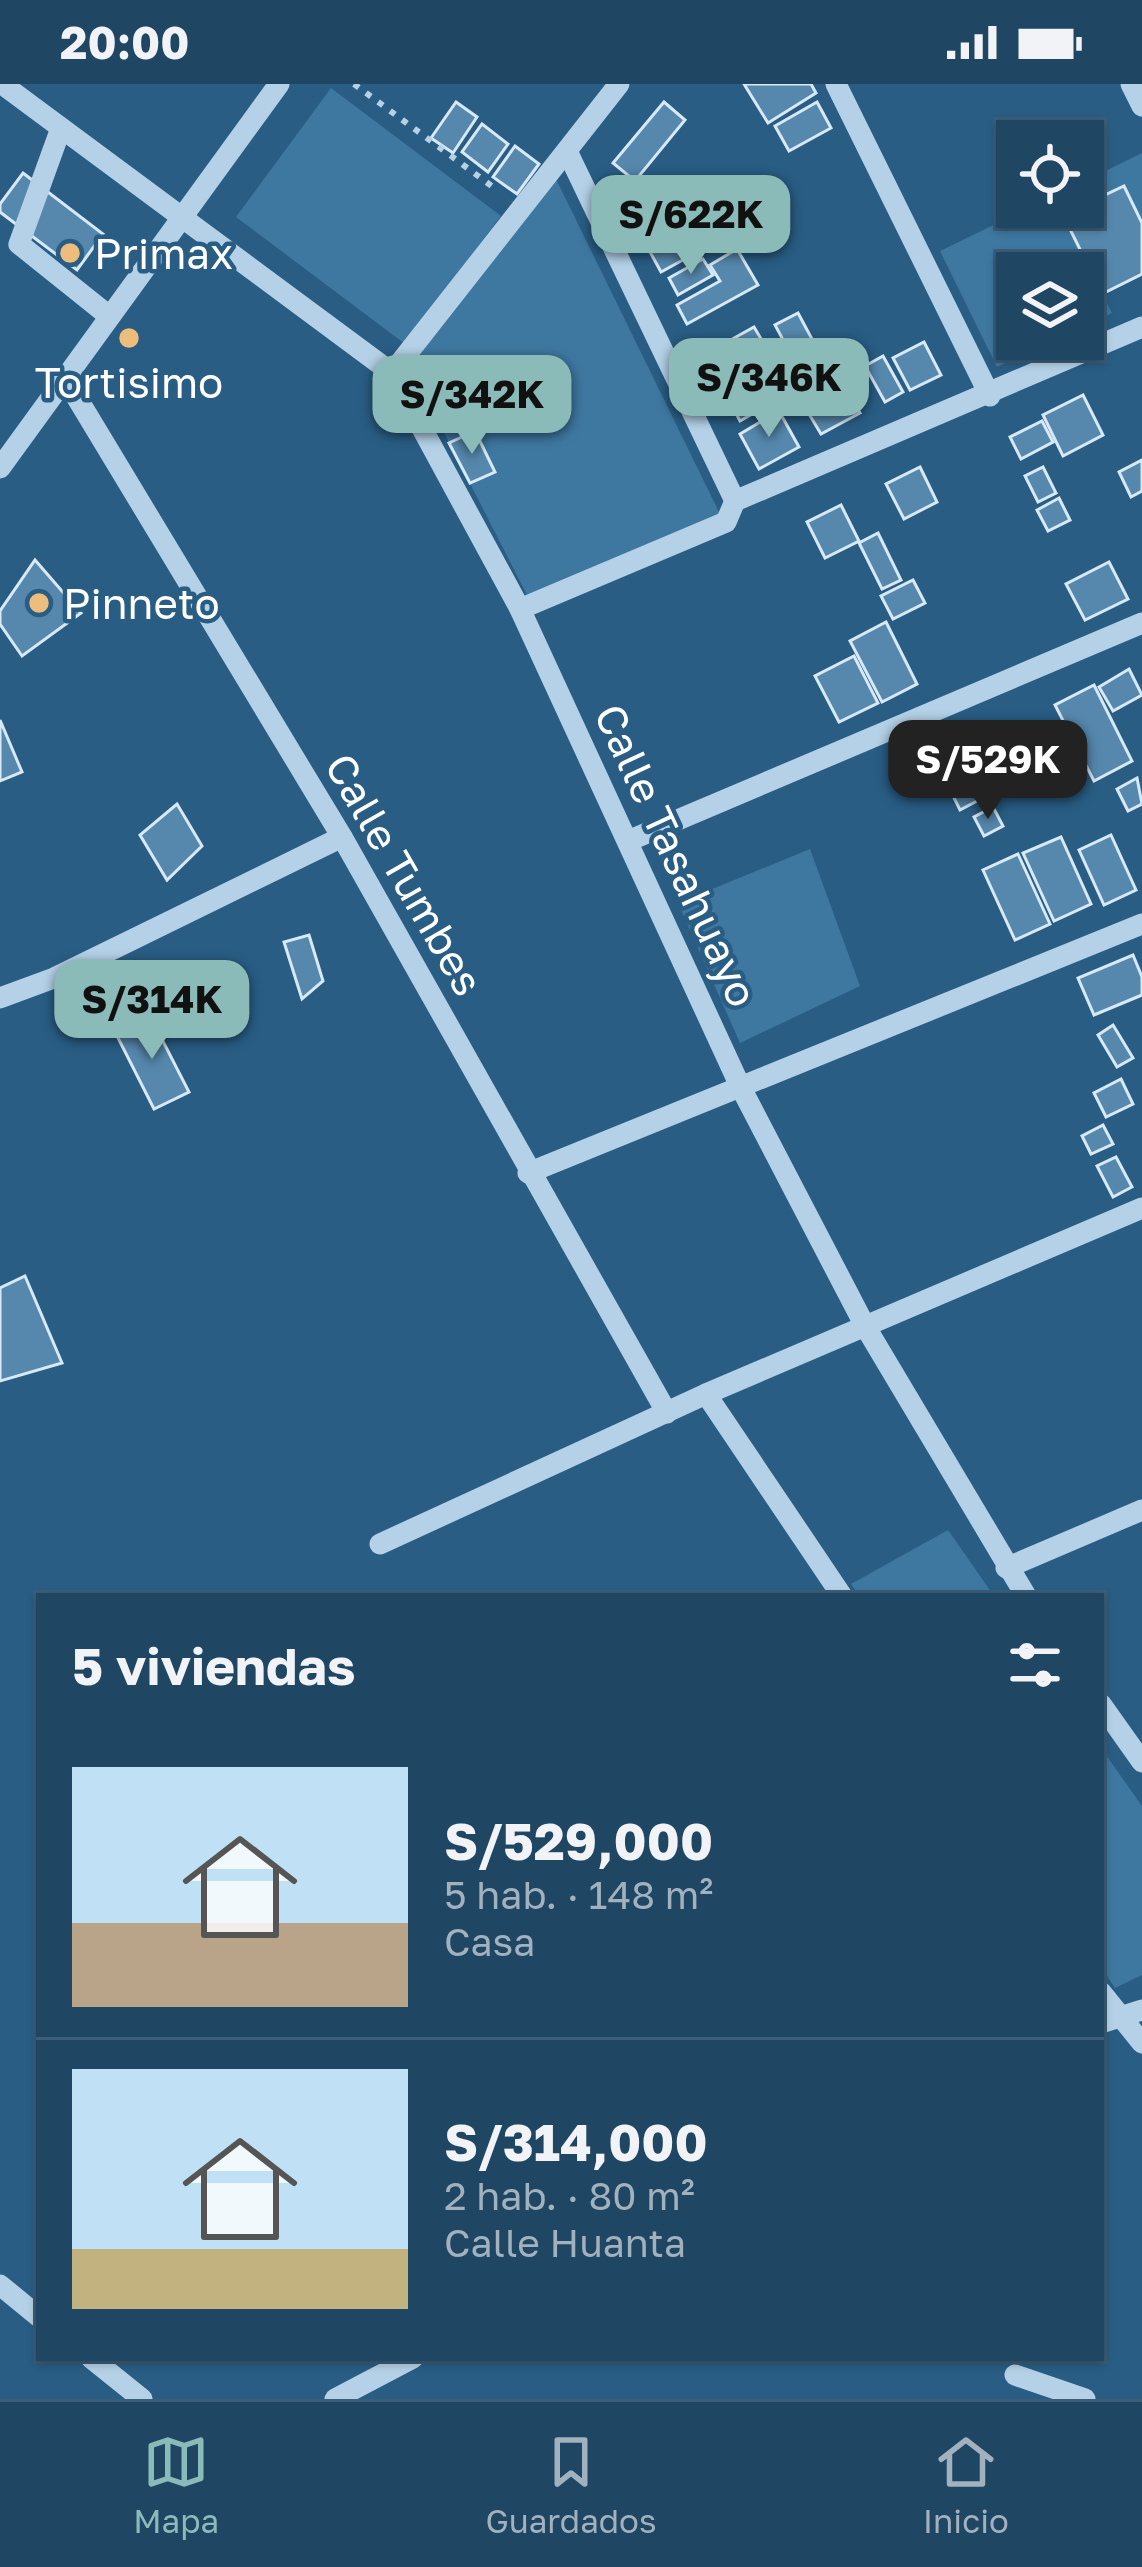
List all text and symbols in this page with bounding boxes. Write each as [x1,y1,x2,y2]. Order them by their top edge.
text: 20:00 [60,15,190,69]
map controls [996,120,1104,360]
button: locate [996,120,1104,228]
pin: S/622K [593,175,789,277]
text: S/622K [618,190,764,237]
place label: Primax [94,228,233,278]
marker: Primax [57,240,83,266]
button: layers [996,252,1104,360]
marker: Tortisimo [116,325,142,351]
pin: S/346K [671,338,867,440]
text: S/346K [696,353,842,400]
pin: S/342K [374,355,570,457]
place label: Tortisimo [35,357,223,407]
text: S/342K [399,370,545,417]
place label: Pinneto [63,578,220,628]
marker: Pinneto [26,590,52,616]
street label: Calle Tasahuayo [585,696,769,1014]
pin: S/529K [890,720,1086,822]
text: S/529K [915,735,1061,782]
street label: Calle Tumbes [316,744,494,1004]
pin: S/314K [54,960,250,1062]
text: S/314K [81,975,223,1022]
icon: filters [1002,1632,1068,1698]
text: 5 viviendas [72,1635,355,1696]
text: S/529,000 [444,1810,713,1871]
icon: home [168,1815,312,1959]
text: 5 hab. · 148 m² [444,1871,713,1918]
text: Casa [444,1918,535,1965]
text: S/314,000 [444,2111,708,2172]
icon: home [168,2117,312,2261]
text: 2 hab. · 80 m² [444,2172,695,2219]
text: Calle Huanta [444,2219,686,2266]
tab: Mapa [133,2429,219,2540]
tab: Guardados [485,2429,656,2540]
tab: Inicio [923,2429,1009,2540]

